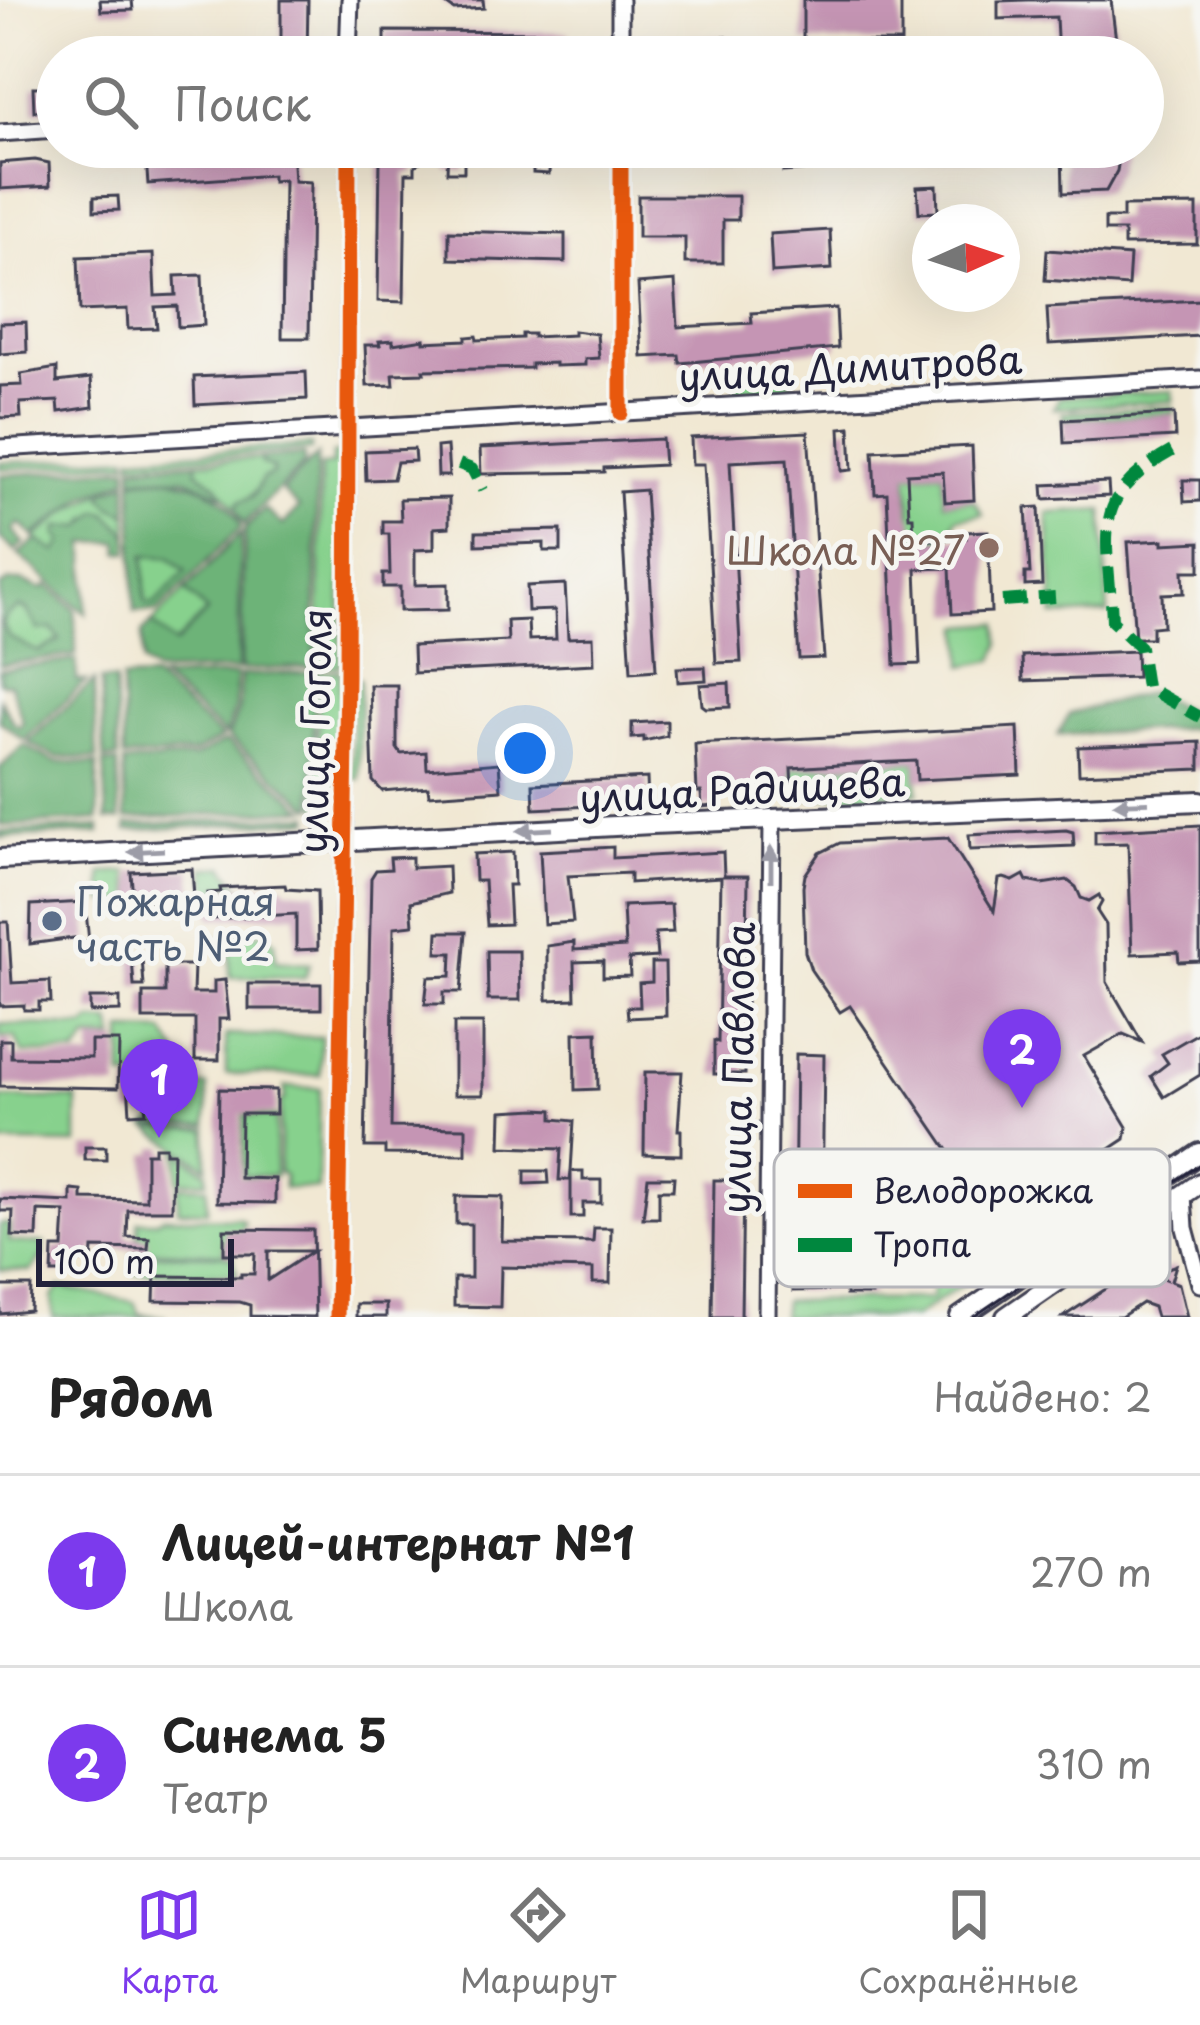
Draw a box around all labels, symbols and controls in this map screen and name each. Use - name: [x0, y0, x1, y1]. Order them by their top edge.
- search box: [36, 36, 1164, 168]
- text: Поиск: [174, 68, 311, 136]
- icon: search: [78, 69, 144, 135]
- north arrow: [912, 204, 1020, 312]
- street label: улица Димитрова: [677, 327, 1024, 404]
- place label: Школа №27: [726, 519, 965, 578]
- marker: Школа №27: [976, 535, 1002, 561]
- street label: улица Гоголя: [281, 608, 345, 854]
- your location: [495, 723, 555, 783]
- street label: улица Радищева: [578, 750, 907, 826]
- one-way arrow: [1111, 794, 1149, 813]
- one-way arrow: [515, 821, 553, 840]
- one-way arrow: [126, 842, 164, 861]
- one-way arrow: [761, 844, 781, 882]
- place label: Пожарная часть №2: [76, 870, 275, 974]
- marker: Пожарная часть №2: [39, 908, 65, 934]
- street label: улица Павлова: [704, 921, 768, 1214]
- pin: 2: [983, 1009, 1061, 1108]
- pin: 1: [120, 1039, 198, 1138]
- legend: [774, 1149, 1170, 1287]
- text: Велодорожка: [873, 1164, 1093, 1214]
- text: Тропа: [873, 1218, 972, 1268]
- scale bar: [36, 1233, 234, 1286]
- text: 100 m: [54, 1235, 155, 1285]
- text: Рядом: [48, 1357, 214, 1434]
- text: Найдено: 2: [933, 1366, 1152, 1425]
- text: Лицей-интернат №1: [162, 1507, 634, 1575]
- text: 1: [78, 1541, 96, 1600]
- text: 270 m: [1030, 1541, 1152, 1600]
- text: Школа: [162, 1575, 293, 1634]
- text: Синема 5: [162, 1699, 387, 1767]
- text: 2: [73, 1733, 101, 1792]
- text: 310 m: [1035, 1733, 1152, 1792]
- text: Театр: [162, 1767, 269, 1826]
- tab: Карта: [121, 1882, 218, 2004]
- tab: Маршрут: [460, 1882, 616, 2004]
- tab: Сохранённые: [858, 1882, 1079, 2004]

